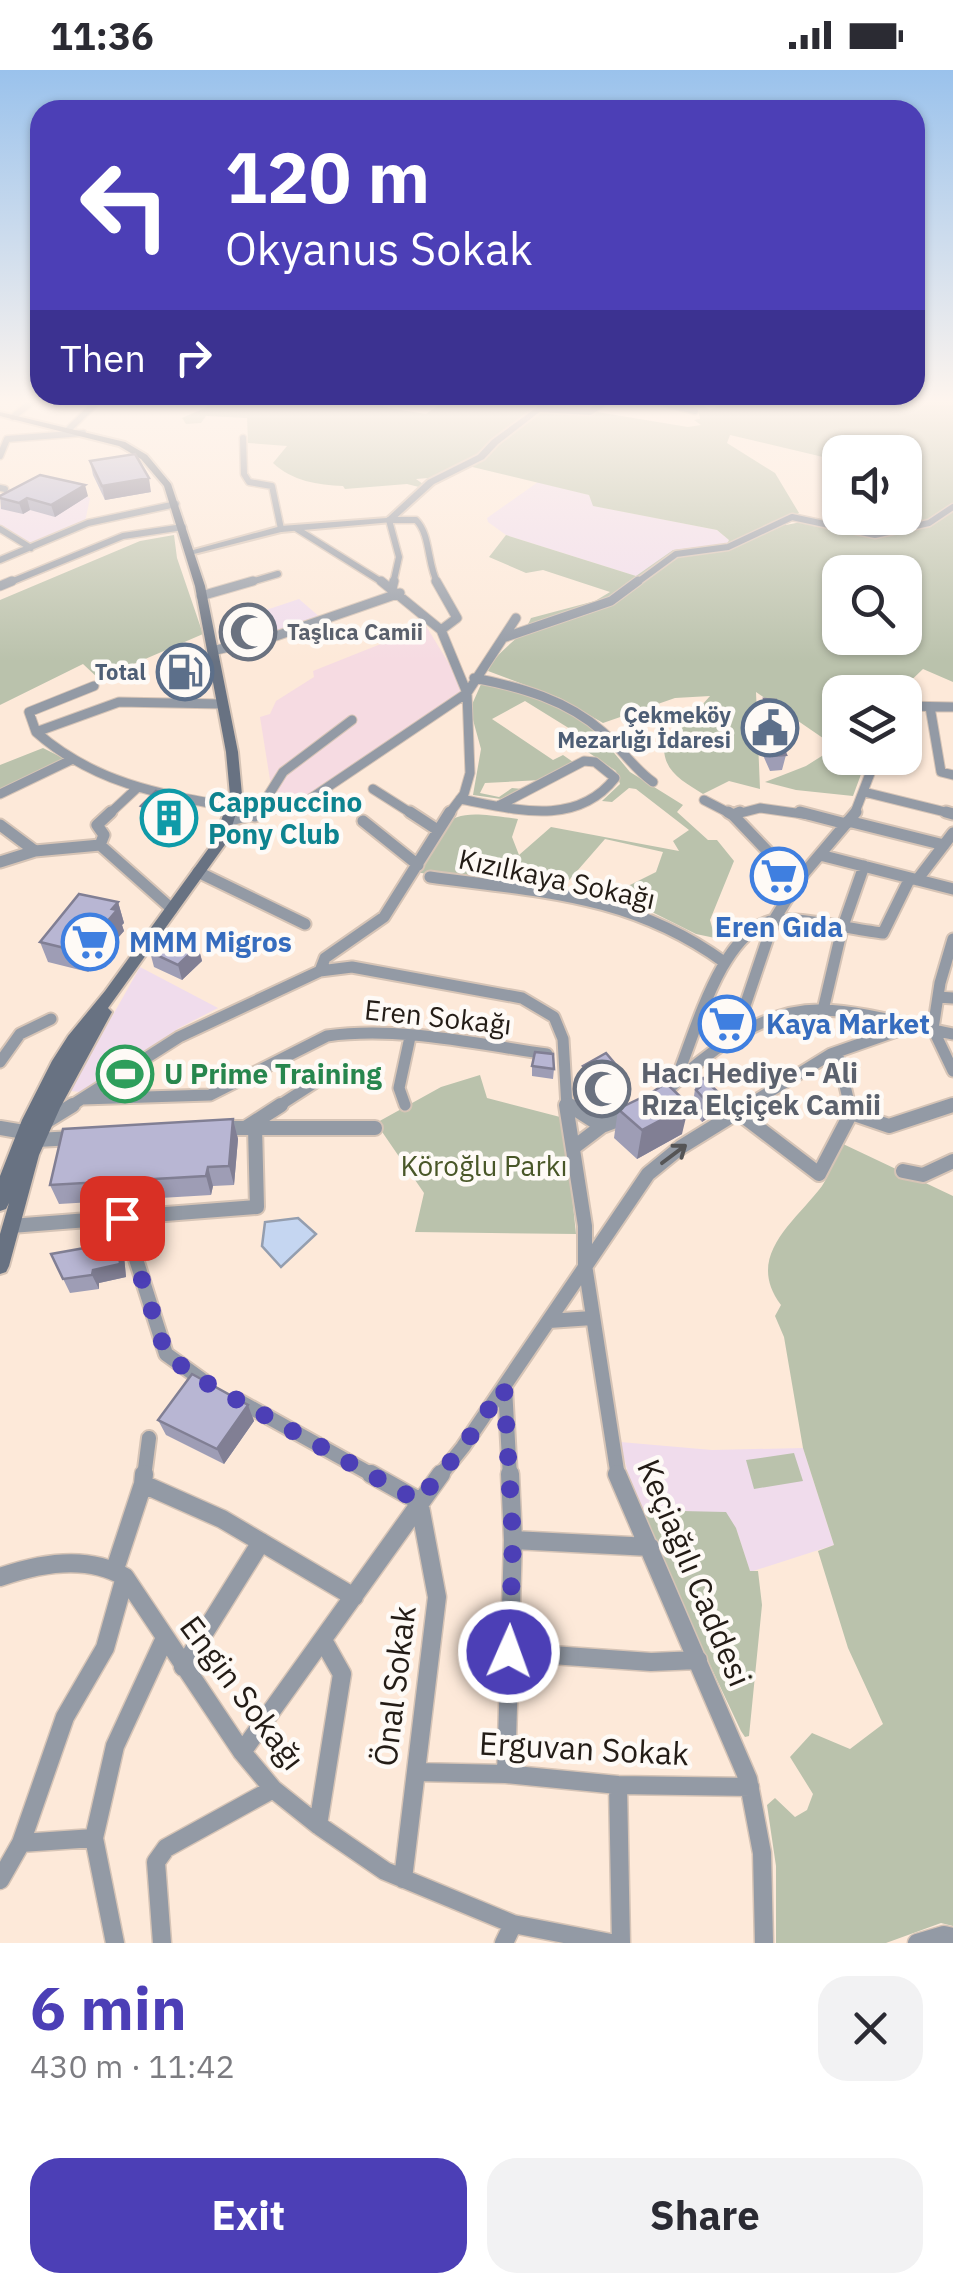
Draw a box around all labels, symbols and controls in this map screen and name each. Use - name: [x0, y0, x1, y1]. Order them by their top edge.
- text: 11:36: [50, 11, 154, 60]
- text: 120 m: [225, 131, 430, 222]
- icon: left: [60, 140, 190, 270]
- text: Okyanus Sokak: [225, 219, 533, 277]
- icon: right: [166, 330, 221, 385]
- text: Then: [60, 333, 146, 382]
- map controls: [822, 435, 922, 775]
- button: sound: [822, 435, 922, 535]
- button: search: [822, 555, 922, 655]
- mosque icon: Taşlıca Camii: [218, 602, 278, 662]
- place label: Taşlıca Camii: [287, 617, 423, 646]
- fuel station icon: Total: [155, 642, 215, 702]
- place label: Total: [95, 657, 146, 686]
- button: layers: [822, 675, 922, 775]
- public building icon: Çekmeköy Mezarlığı İdaresi: [740, 698, 800, 758]
- place label: Çekmeköy Mezarlığı İdaresi: [557, 700, 731, 754]
- place label: Cappuccino Pony Club: [208, 783, 362, 852]
- building icon: Cappuccino Pony Club: [139, 788, 199, 848]
- street label: Kızılkaya Sokağı: [455, 840, 659, 917]
- supermarket icon: Eren Gıda: [749, 846, 809, 906]
- place label: Eren Gıda: [715, 908, 843, 945]
- supermarket icon: MMM Migros: [60, 912, 120, 972]
- place label: MMM Migros: [129, 923, 292, 960]
- street label: Eren Sokağı: [363, 990, 513, 1043]
- supermarket icon: Kaya Market: [697, 994, 757, 1054]
- place label: Kaya Market: [766, 1005, 930, 1042]
- sports icon: U Prime Training: [95, 1044, 155, 1104]
- place label: Hacı Hediye - Ali Rıza Elçiçek Camii: [641, 1054, 881, 1123]
- place label: U Prime Training: [164, 1055, 382, 1092]
- mosque icon: Hacı Hediye - Ali Rıza Elçiçek Camii: [572, 1059, 632, 1119]
- one-way arrow: [660, 1143, 687, 1164]
- park label: Köroğlu Parkı: [400, 1147, 568, 1184]
- pin: [80, 1176, 165, 1261]
- icon: arrive: [95, 1191, 150, 1246]
- street label: Keçiağılı Caddesi: [628, 1453, 762, 1693]
- position arrow: [457, 1600, 561, 1704]
- street label: Önal Sokak: [363, 1603, 425, 1769]
- street label: Engin Sokağı: [171, 1607, 315, 1778]
- street label: Erguvan Sokak: [478, 1722, 690, 1774]
- text: 6 min: [30, 1968, 187, 2047]
- button: close: [818, 1976, 923, 2081]
- text: 430 m · 11:42: [30, 2045, 235, 2087]
- button: Exit: [30, 2158, 467, 2273]
- button: Share: [487, 2158, 923, 2273]

